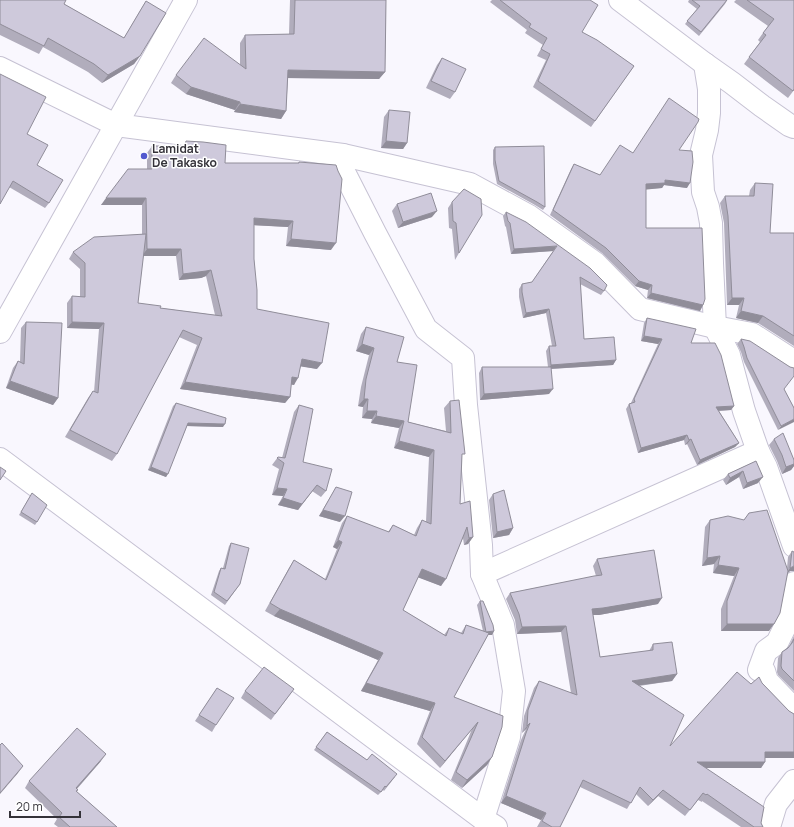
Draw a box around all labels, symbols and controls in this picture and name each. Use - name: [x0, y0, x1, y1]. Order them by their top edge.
- place label: Lamidat De Takasko: [152, 140, 217, 171]
- marker: Lamidat De Takasko: [139, 151, 149, 161]
- scale bar: [10, 793, 80, 819]
- text: 20 m: [16, 798, 43, 815]

